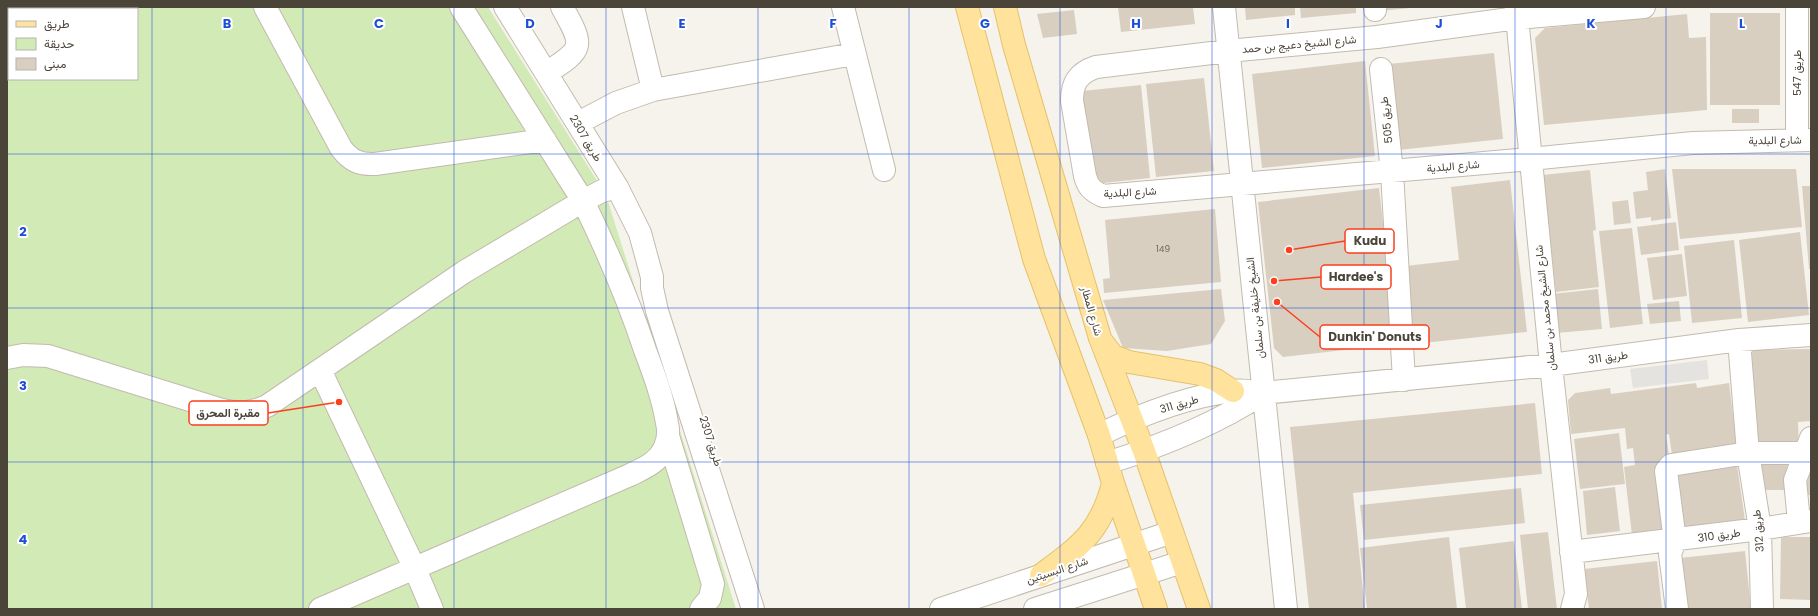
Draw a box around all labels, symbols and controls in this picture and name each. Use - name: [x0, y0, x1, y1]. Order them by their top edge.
- legend: [8, 8, 138, 80]
- text: B: [223, 14, 232, 33]
- text: C: [374, 14, 384, 33]
- text: D: [525, 14, 535, 33]
- text: E: [678, 14, 686, 33]
- text: F: [829, 14, 837, 33]
- text: G: [980, 14, 990, 33]
- text: H: [1131, 14, 1141, 33]
- text: I: [1286, 14, 1290, 33]
- text: J: [1435, 14, 1443, 33]
- text: K: [1586, 14, 1596, 33]
- text: L: [1739, 14, 1745, 33]
- text: طريق: [44, 15, 70, 32]
- street label: شارع الشيخ دعيج بن حمد: [1241, 31, 1357, 57]
- text: حديقة: [44, 35, 74, 52]
- street label: طريق 547: [1789, 50, 1805, 96]
- text: مبنى: [44, 55, 66, 72]
- street label: طريق 505: [1376, 96, 1396, 144]
- street label: طريق 2307: [566, 112, 606, 164]
- street label: شارع البلدية: [1748, 132, 1802, 148]
- street label: شارع البلدية: [1426, 156, 1480, 176]
- street label: شارع البلدية: [1103, 183, 1157, 201]
- text: 2: [19, 222, 27, 241]
- callout: Kudu: [1345, 229, 1394, 253]
- text: Kudu: [1354, 232, 1386, 249]
- house number: 149: [1156, 243, 1170, 255]
- street label: شارع الشيخ محمد بن سلمان: [1530, 244, 1560, 372]
- street label: الشيخ خليفة بن سلمان: [1242, 256, 1268, 360]
- callout: Hardee's: [1321, 265, 1391, 289]
- text: Hardee's: [1329, 268, 1383, 285]
- street label: شارع المطار: [1077, 283, 1107, 338]
- callout: Dunkin' Donuts: [1320, 325, 1429, 349]
- text: Dunkin' Donuts: [1328, 328, 1422, 345]
- street label: طريق 311: [1587, 346, 1629, 368]
- text: 3: [19, 376, 27, 395]
- street label: طريق 311: [1158, 391, 1200, 417]
- callout: مقبرة المحرق: [189, 401, 268, 425]
- text: مقبرة المحرق: [196, 404, 260, 421]
- street label: طريق 2307: [695, 414, 727, 468]
- street label: طريق 312: [1748, 509, 1768, 553]
- street label: طريق 310: [1697, 524, 1741, 546]
- text: 4: [19, 530, 28, 549]
- street label: شارع البسيتين: [1024, 552, 1090, 588]

